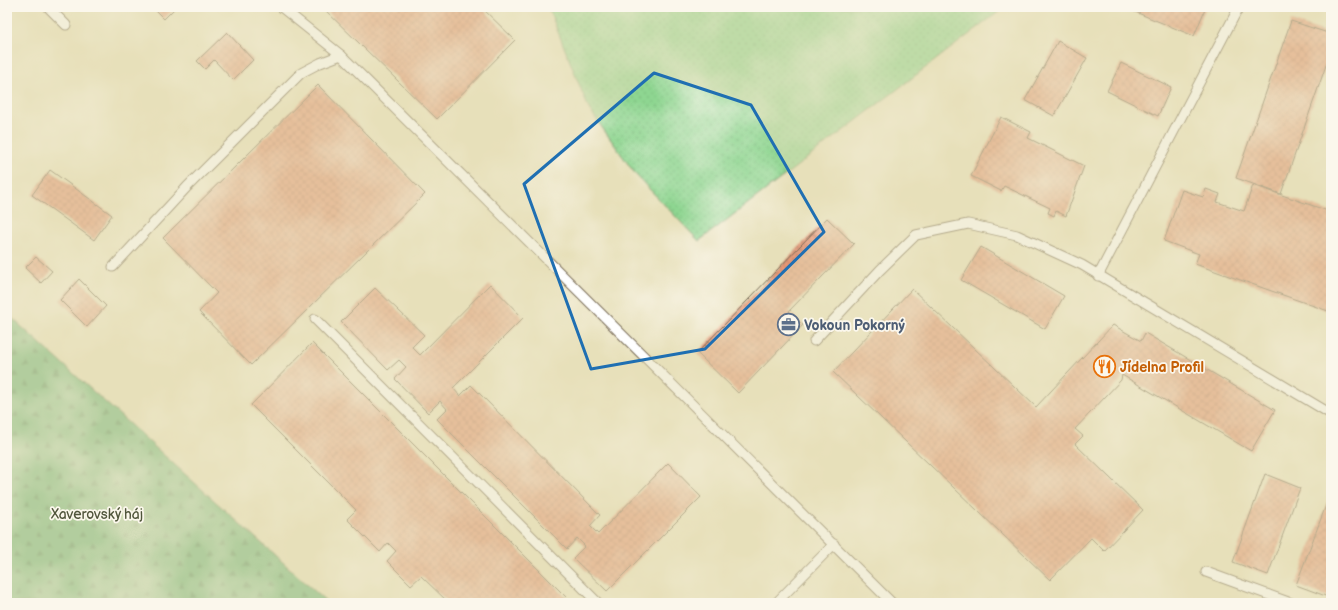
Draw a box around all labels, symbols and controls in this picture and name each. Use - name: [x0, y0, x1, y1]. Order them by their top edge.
- office icon: Vokoun Pokorný: [776, 312, 802, 338]
- place label: Vokoun Pokorný: [804, 317, 906, 334]
- restaurant icon: Jídelna Profil: [1091, 354, 1117, 380]
- place label: Jídelna Profil: [1120, 359, 1204, 376]
- park label: Xaverovský háj: [50, 506, 143, 523]

